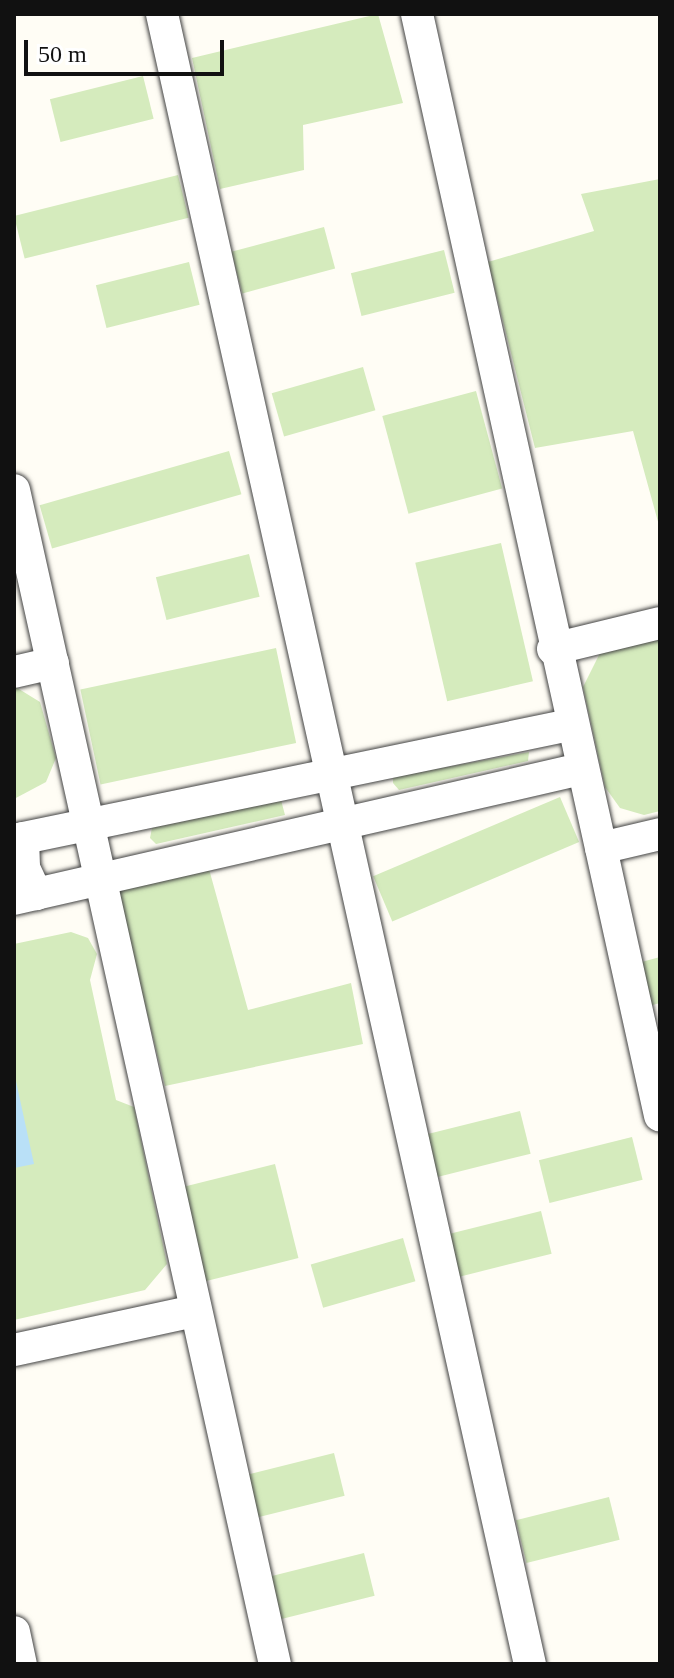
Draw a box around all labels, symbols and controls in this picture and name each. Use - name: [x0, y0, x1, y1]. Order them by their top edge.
- scale bar: [28, 24, 228, 74]
- text: 50 m: [38, 41, 87, 67]

